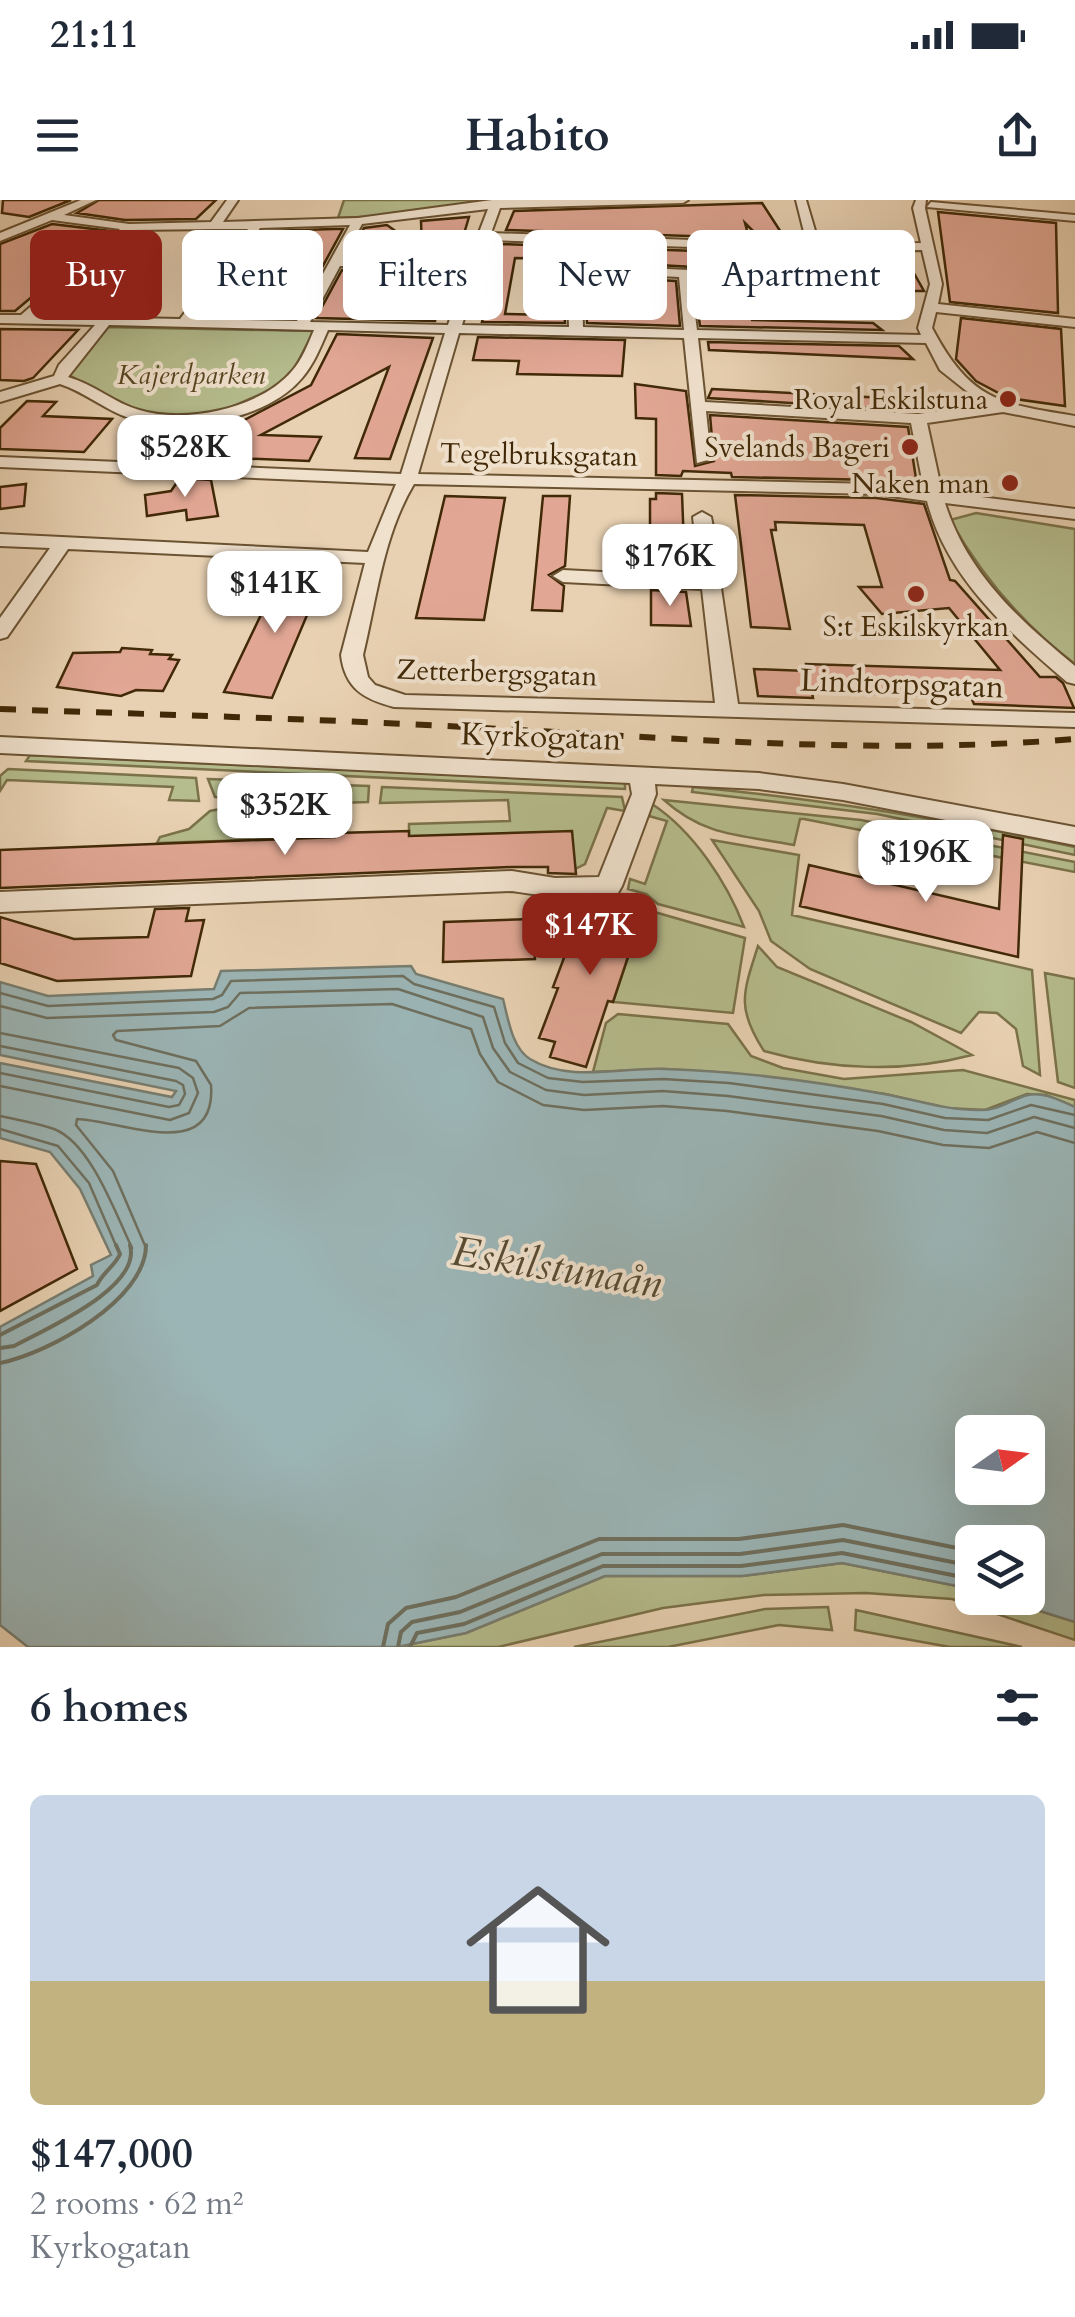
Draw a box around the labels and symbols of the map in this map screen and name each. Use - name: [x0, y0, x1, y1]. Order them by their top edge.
- park label: Kajerdparken: [117, 356, 265, 394]
- place label: Royal Eskilstuna: [794, 381, 988, 419]
- marker: Royal Eskilstuna: [997, 388, 1019, 410]
- pin: $528K: [115, 415, 255, 500]
- place label: Svelands Bageri: [705, 429, 890, 467]
- street label: Tegelbruksgatan: [439, 434, 639, 476]
- marker: Svelands Bageri: [899, 436, 921, 458]
- place label: Naken man: [851, 465, 990, 503]
- marker: Naken man: [999, 472, 1021, 494]
- pin: $176K: [600, 524, 740, 609]
- pin: $141K: [205, 551, 345, 636]
- marker: S:t Eskilskyrkan: [905, 583, 927, 605]
- place label: S:t Eskilskyrkan: [823, 608, 1009, 646]
- street label: Zetterbergsgatan: [396, 651, 598, 695]
- street label: Lindtorpsgatan: [799, 658, 1005, 710]
- street label: Kyrkogatan: [460, 712, 622, 762]
- pin: $352K: [215, 773, 355, 858]
- pin: $196K: [856, 820, 996, 905]
- pin: $147K: [520, 893, 660, 978]
- water label: Eskilstunaån: [448, 1223, 666, 1312]
- north arrow: [955, 1415, 1045, 1505]

